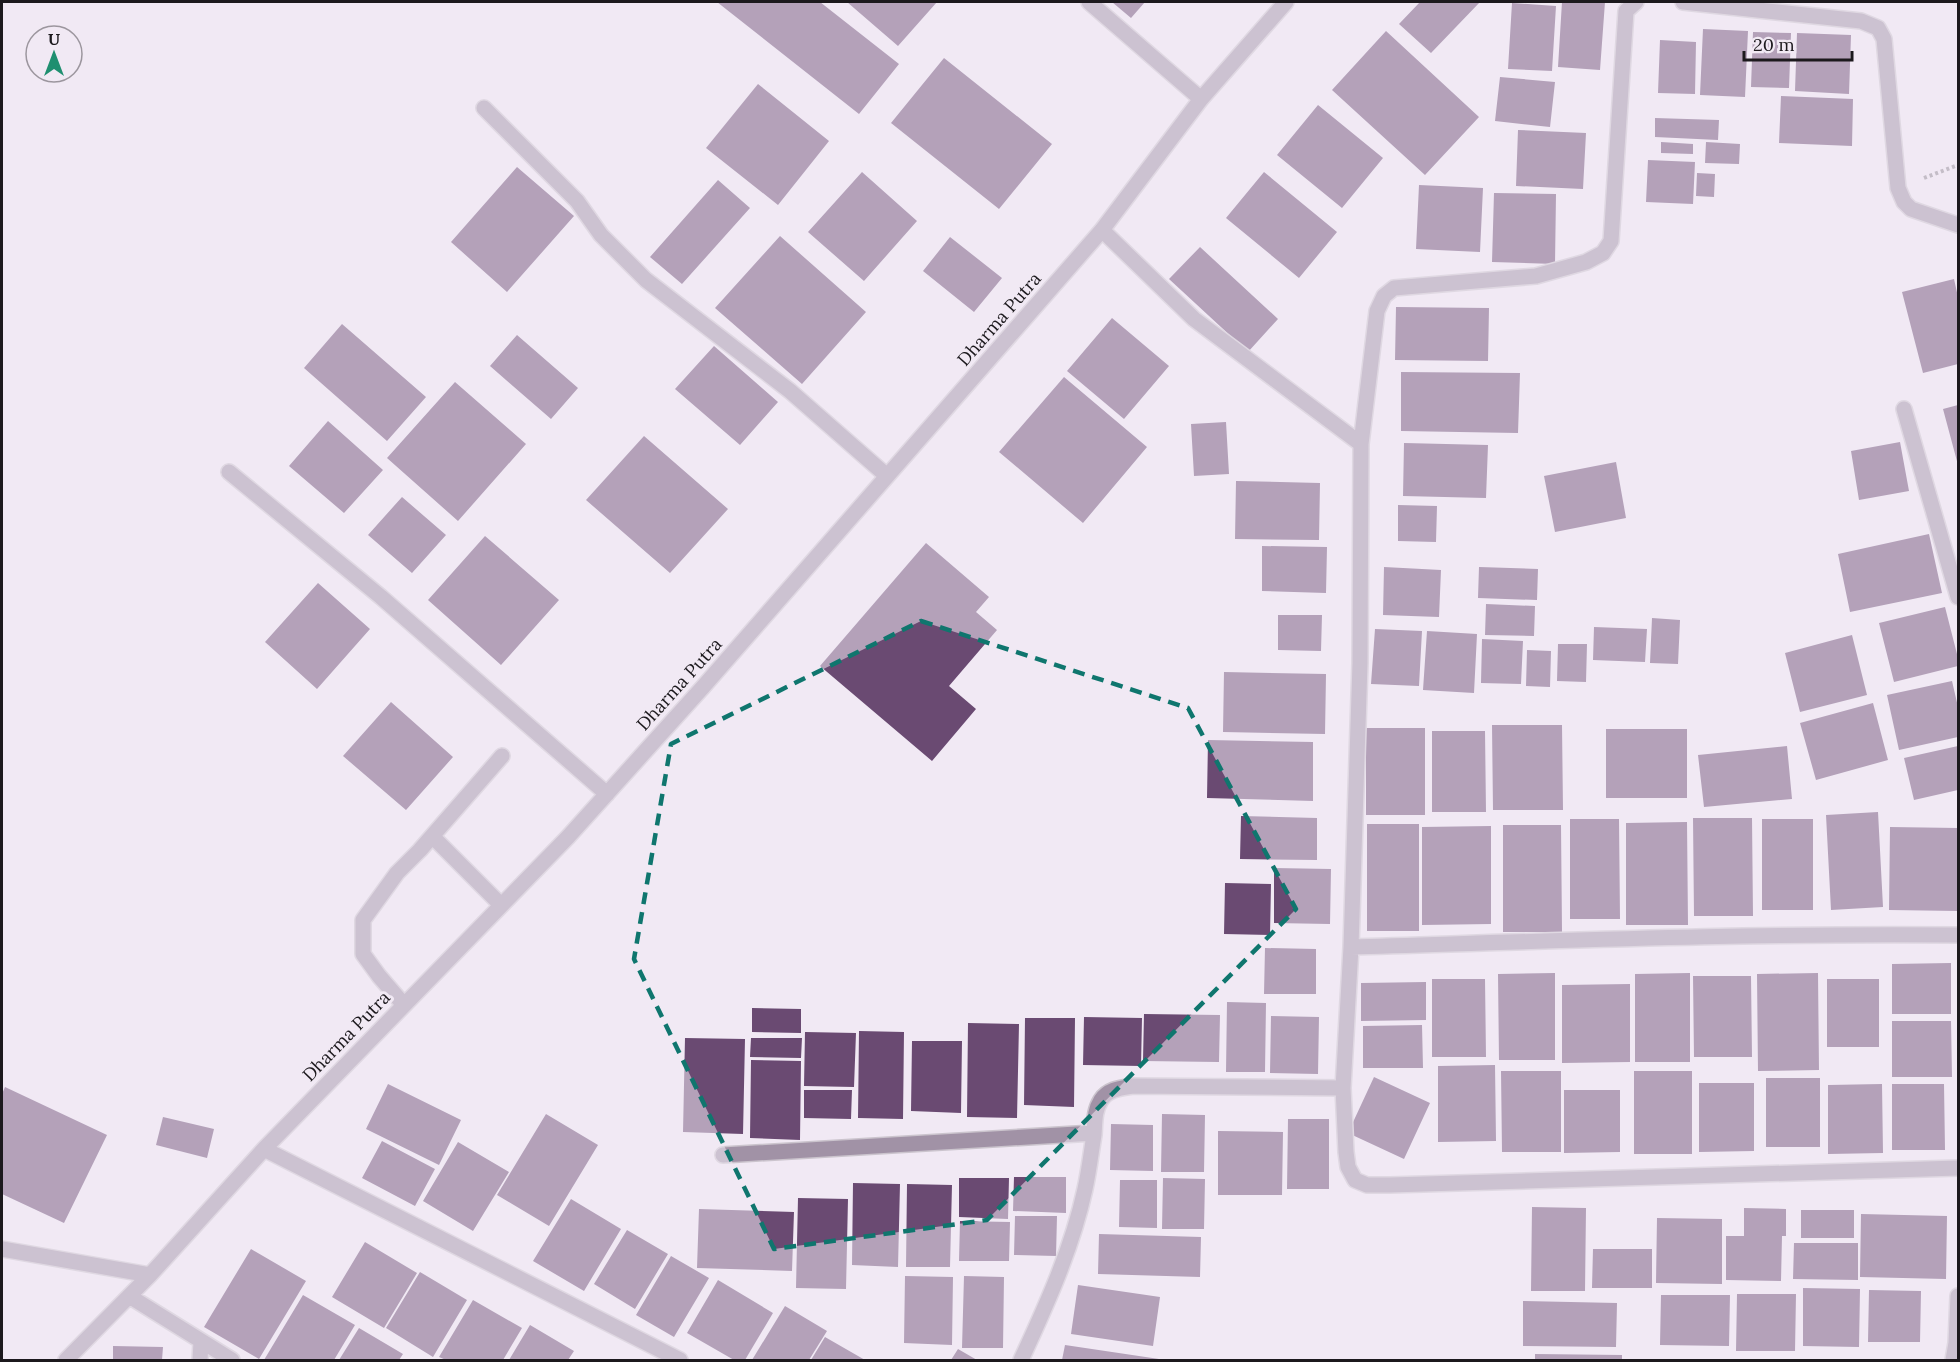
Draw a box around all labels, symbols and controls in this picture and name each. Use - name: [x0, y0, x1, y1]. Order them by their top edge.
- north arrow: [24, 24, 84, 84]
- scale bar: [1744, 24, 1852, 62]
- text: U: [48, 29, 60, 49]
- text: 20 m: [1753, 33, 1795, 56]
- street label: Dharma Putra: [952, 267, 1046, 371]
- street label: Dharma Putra: [631, 633, 727, 735]
- street label: Dharma Putra: [297, 986, 395, 1086]

